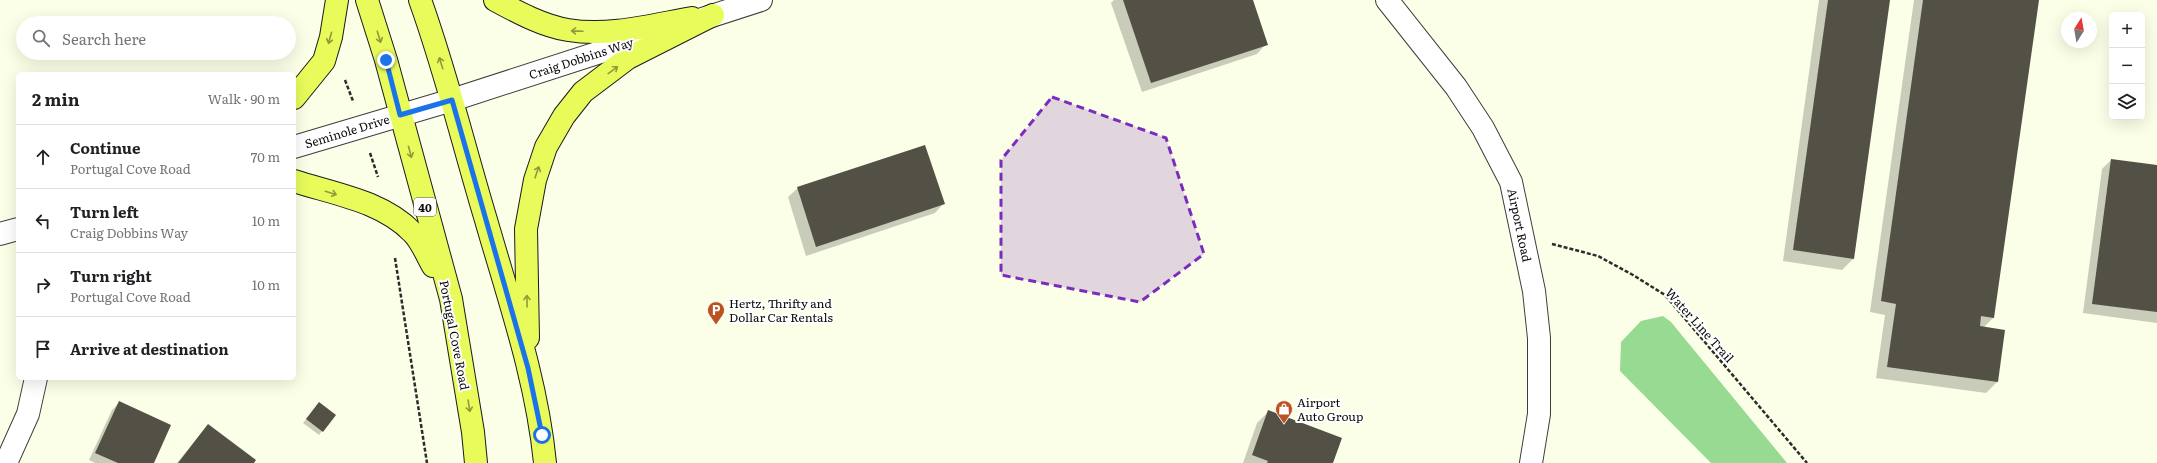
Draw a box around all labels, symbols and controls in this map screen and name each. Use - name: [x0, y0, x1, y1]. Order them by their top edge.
- north arrow: [2061, 12, 2097, 48]
- map controls: [2109, 12, 2145, 120]
- button: +: [2109, 12, 2145, 48]
- search box: [16, 16, 296, 60]
- icon: search: [30, 27, 52, 49]
- text: Search here: [62, 27, 146, 50]
- one-way arrow: [571, 27, 584, 34]
- one-way arrow: [376, 31, 383, 44]
- one-way arrow: [326, 32, 333, 45]
- street label: Craig Dobbins Way: [526, 33, 636, 83]
- button: −: [2109, 48, 2145, 84]
- route end: [377, 51, 395, 69]
- one-way arrow: [437, 57, 444, 70]
- one-way arrow: [607, 66, 618, 74]
- button: layers: [2109, 84, 2145, 120]
- text: 2 min: [32, 86, 80, 111]
- text: Walk · 90 m: [208, 89, 280, 108]
- street label: Seminole Drive: [302, 110, 392, 152]
- text: Continue: [70, 136, 140, 159]
- icon: ahead: [32, 146, 54, 168]
- one-way arrow: [407, 146, 414, 159]
- text: 70 m: [251, 147, 280, 166]
- text: Portugal Cove Road: [70, 159, 191, 178]
- one-way arrow: [534, 166, 542, 178]
- street label: Airport Road: [1503, 187, 1537, 264]
- one-way arrow: [324, 190, 337, 197]
- road number: 40: [414, 198, 436, 216]
- text: Turn left: [70, 200, 139, 223]
- icon: left: [32, 210, 54, 232]
- text: 10 m: [252, 211, 280, 230]
- text: Craig Dobbins Way: [70, 223, 188, 242]
- text: Turn right: [70, 264, 152, 287]
- icon: right: [32, 274, 54, 296]
- text: 10 m: [252, 275, 280, 294]
- street label: Portugal Cove Road: [436, 279, 475, 392]
- street label: Water Line Trail: [1662, 284, 1738, 366]
- text: Portugal Cove Road: [70, 287, 191, 306]
- place label: Hertz, Thrifty and Dollar Car Rentals: [729, 294, 833, 326]
- one-way arrow: [523, 295, 531, 308]
- parking icon: Hertz, Thrifty and Dollar Car Rentals: [706, 300, 726, 325]
- text: Arrive at destination: [70, 337, 229, 360]
- icon: arrive: [32, 338, 54, 360]
- place label: Airport Auto Group: [1297, 393, 1363, 425]
- one-way arrow: [465, 399, 473, 412]
- shop icon: Airport Auto Group: [1274, 399, 1294, 424]
- route start: [533, 426, 551, 444]

